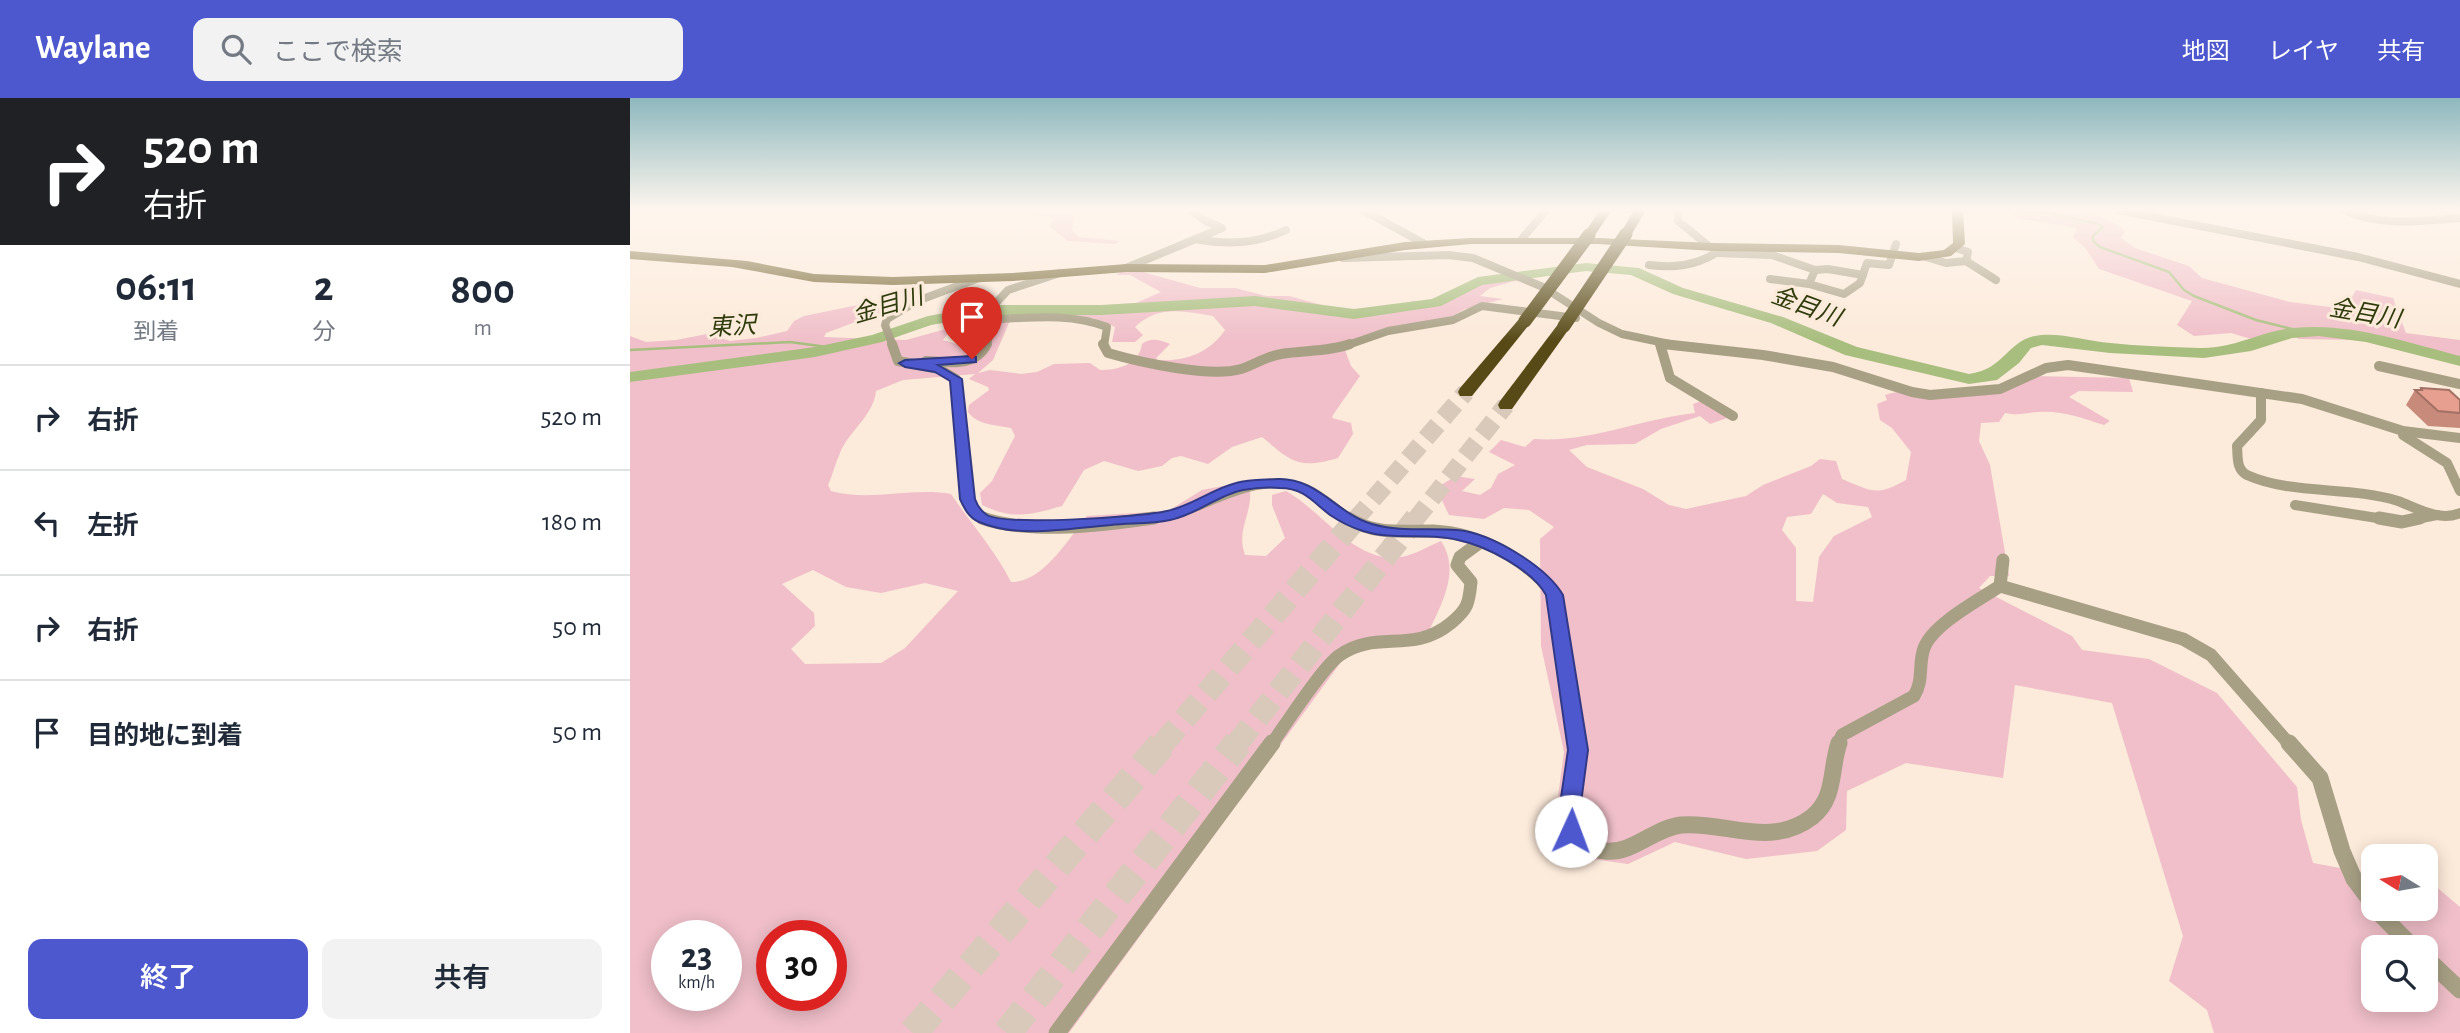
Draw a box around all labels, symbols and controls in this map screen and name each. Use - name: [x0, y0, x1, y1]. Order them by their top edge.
- search box: [193, 18, 683, 81]
- icon: search: [217, 30, 255, 68]
- text: Waylane: [35, 32, 151, 65]
- text: ここで検索: [273, 39, 403, 65]
- text: 地図: [2182, 40, 2230, 64]
- text: レイヤ: [2268, 40, 2339, 64]
- text: 共有: [2377, 40, 2425, 64]
- text: 520 m: [143, 124, 260, 173]
- icon: right: [28, 126, 119, 217]
- text: 右折: [143, 190, 207, 222]
- text: 06:11: [115, 266, 197, 308]
- text: 2: [314, 266, 334, 308]
- text: 800: [450, 269, 515, 311]
- water label: 金目川: [850, 282, 929, 327]
- water label: 金目川: [1768, 282, 1847, 332]
- pin: [942, 287, 1002, 359]
- water label: 金目川: [2327, 294, 2406, 333]
- icon: arrive: [953, 298, 991, 336]
- water label: 東沢: [707, 312, 760, 340]
- text: m: [473, 317, 492, 340]
- text: 到着: [133, 321, 179, 344]
- text: 分: [312, 321, 335, 344]
- icon: right: [28, 399, 66, 437]
- text: 520 m: [540, 404, 602, 430]
- text: 右折: [87, 408, 139, 434]
- icon: left: [28, 504, 66, 542]
- text: 180 m: [542, 509, 602, 535]
- text: 左折: [87, 513, 139, 539]
- icon: right: [28, 609, 66, 647]
- text: 50 m: [552, 614, 602, 640]
- text: 右折: [87, 618, 139, 644]
- icon: arrive: [28, 714, 66, 752]
- text: 50 m: [552, 719, 602, 745]
- text: 目的地に到着: [87, 723, 243, 749]
- position arrow: [1534, 794, 1608, 868]
- north arrow: [2361, 844, 2438, 920]
- map controls: [2361, 844, 2438, 1012]
- speed limit sign: 30: [756, 920, 847, 1011]
- button: search: [2361, 935, 2438, 1012]
- button: 終了: [28, 939, 308, 1019]
- button: 共有: [322, 939, 602, 1019]
- text: 23: [681, 939, 712, 974]
- text: km/h: [678, 974, 715, 992]

